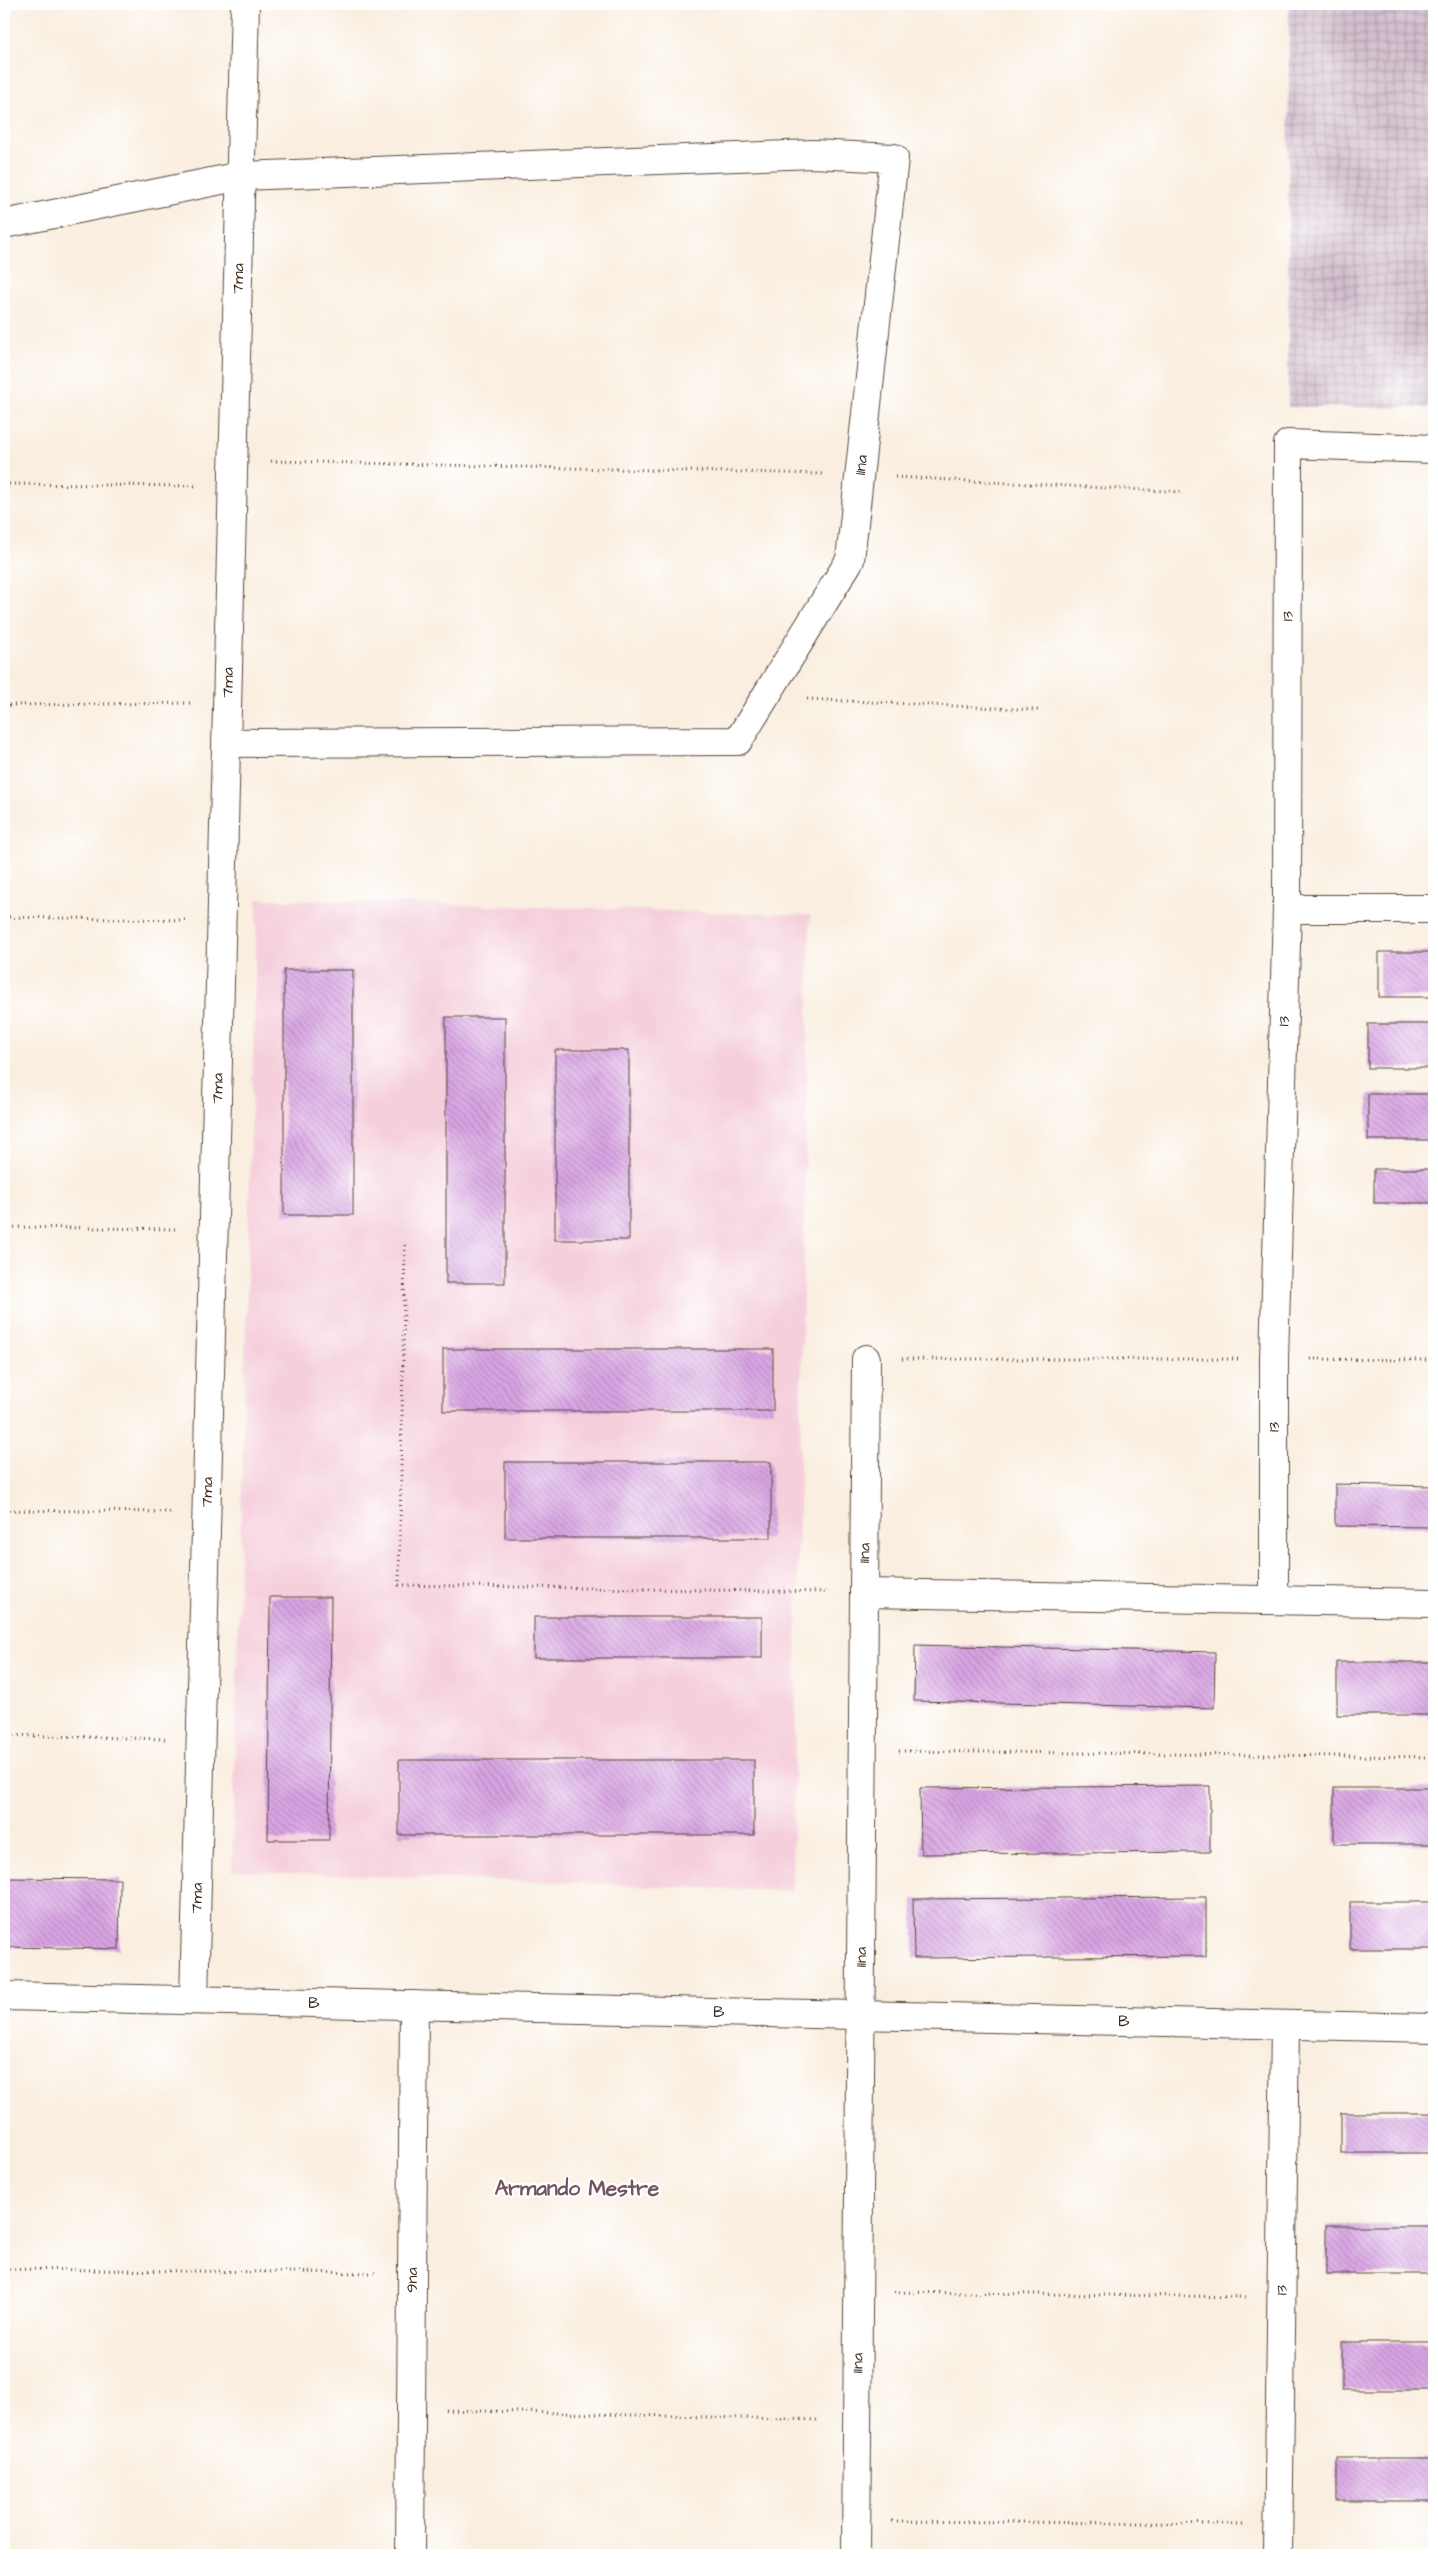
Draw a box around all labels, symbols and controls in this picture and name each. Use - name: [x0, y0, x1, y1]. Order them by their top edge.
- street label: 7ma: [227, 263, 249, 294]
- street label: 11na: [849, 454, 873, 476]
- street label: 13: [1277, 611, 1299, 621]
- street label: 7ma: [216, 667, 239, 698]
- street label: 13: [1273, 1016, 1295, 1027]
- street label: 7ma: [206, 1073, 229, 1104]
- street label: 13: [1263, 1422, 1285, 1432]
- street label: 7ma: [196, 1477, 218, 1508]
- street label: 11na: [853, 1543, 875, 1563]
- street label: 7ma: [185, 1883, 208, 1914]
- street label: 11na: [850, 1947, 872, 1967]
- street label: B: [308, 1992, 320, 2014]
- street label: B: [713, 2001, 725, 2023]
- street label: B: [1118, 2010, 1130, 2032]
- district label: Armando Mestre: [495, 2174, 660, 2203]
- street label: 9na: [401, 2267, 423, 2293]
- street label: 13: [1270, 2285, 1293, 2295]
- street label: 11na: [847, 2353, 869, 2373]

